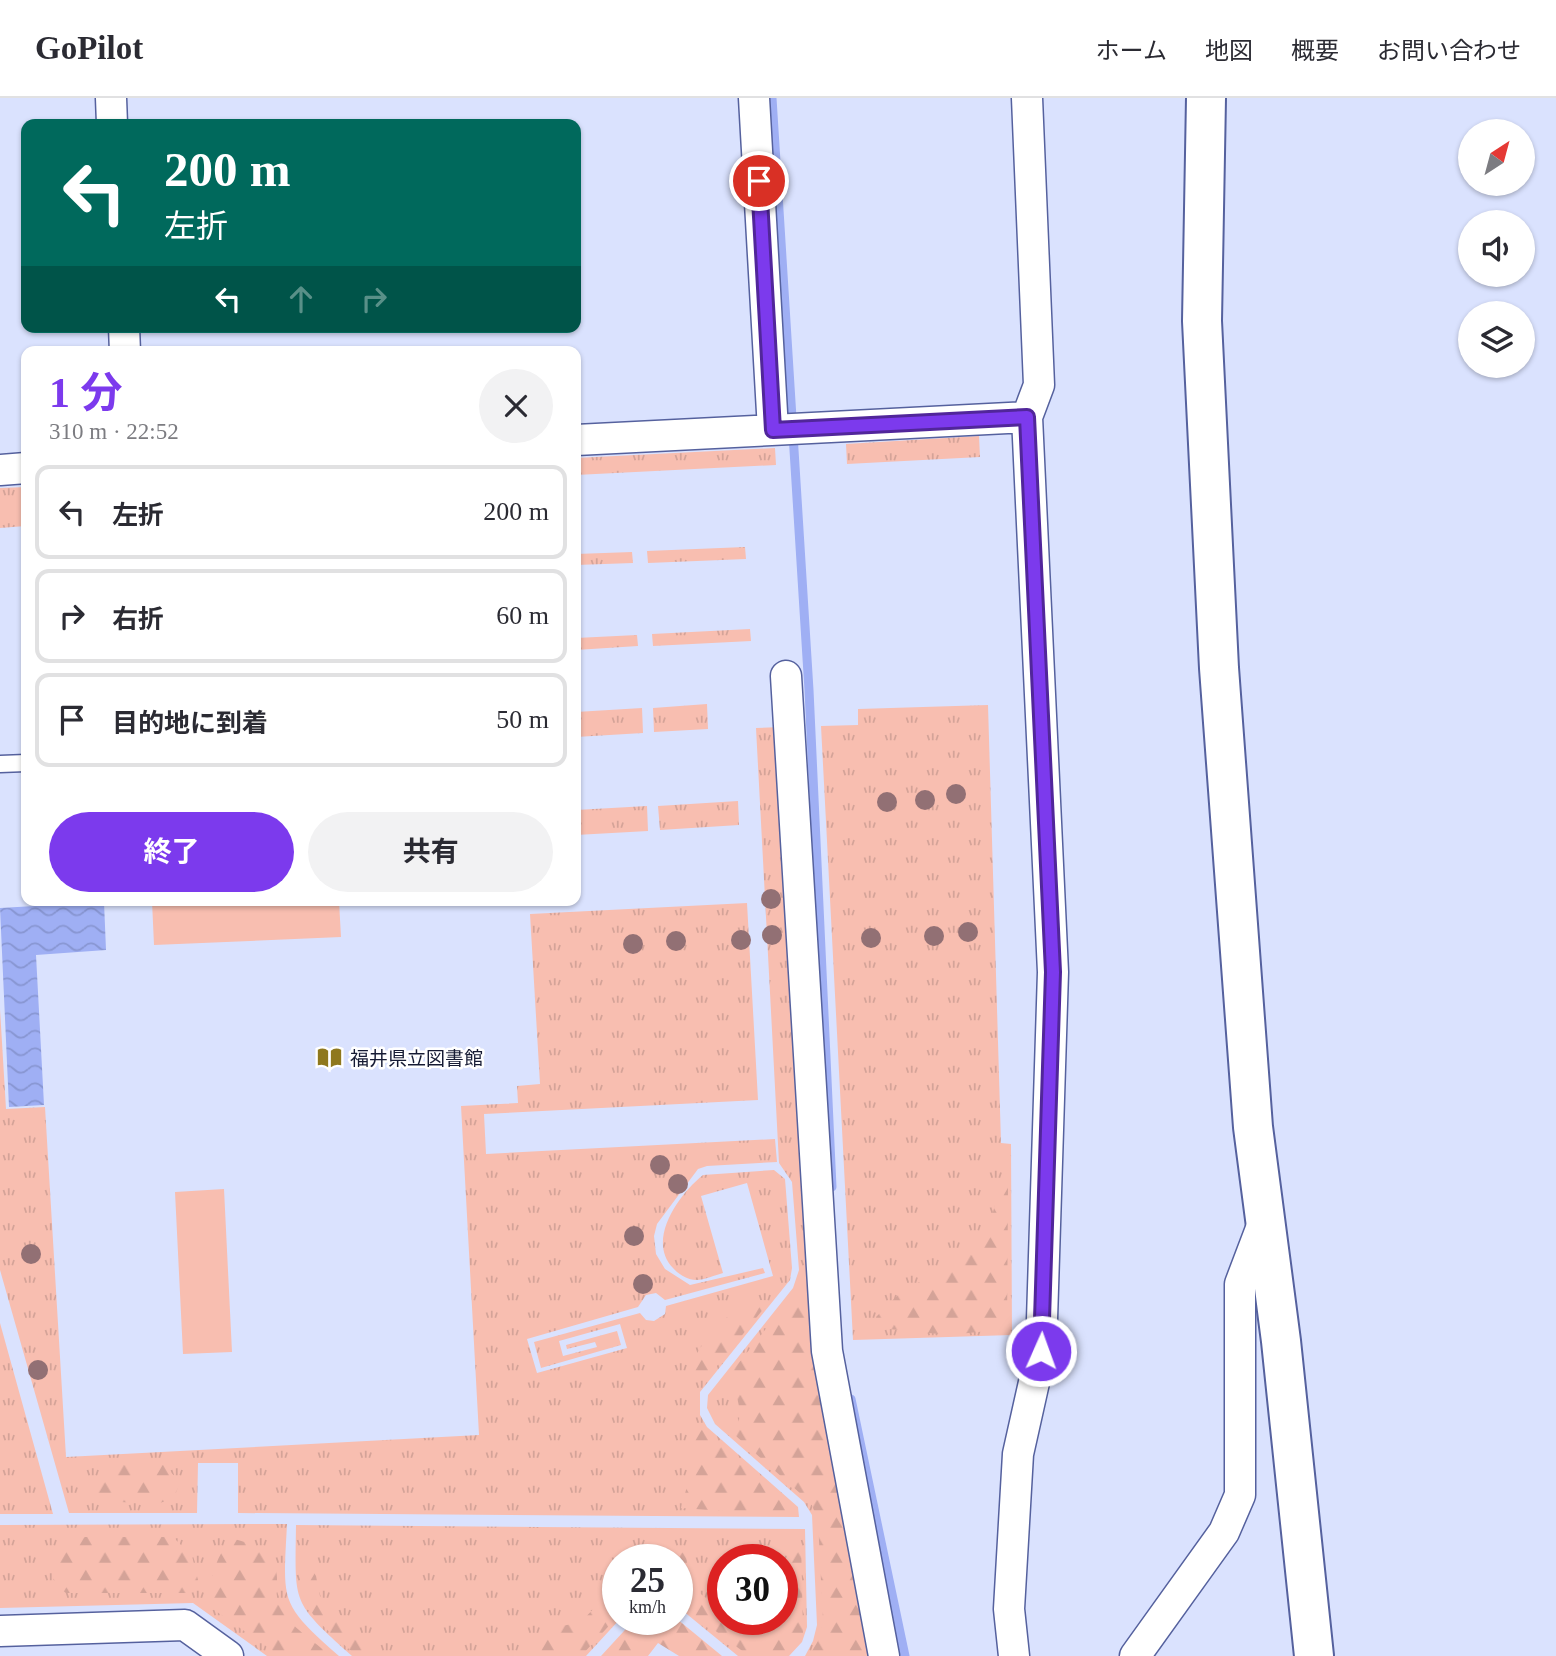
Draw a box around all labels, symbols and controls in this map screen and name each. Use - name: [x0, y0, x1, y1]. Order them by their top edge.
- text: GoPilot: [35, 30, 143, 66]
- text: ホーム: [1096, 38, 1167, 64]
- text: 地図: [1205, 38, 1253, 64]
- text: 概要: [1291, 38, 1339, 64]
- text: お問い合わせ: [1377, 38, 1521, 64]
- north arrow: [1458, 119, 1535, 196]
- map controls: [1458, 119, 1535, 378]
- text: 200 m: [164, 142, 291, 197]
- icon: left: [49, 147, 140, 238]
- pin: [729, 151, 789, 211]
- icon: arrive: [740, 162, 778, 200]
- text: 左折: [164, 208, 228, 244]
- button: sound: [1458, 210, 1535, 287]
- icon: left: [209, 280, 247, 318]
- icon: ahead: [282, 280, 320, 318]
- icon: right: [355, 280, 393, 318]
- button: layers: [1458, 301, 1535, 378]
- button: close: [479, 369, 553, 443]
- text: 1 分: [49, 370, 123, 416]
- text: 310 m · 22:52: [49, 419, 179, 444]
- icon: left: [53, 493, 91, 531]
- text: 200 m: [483, 497, 549, 526]
- text: 左折: [112, 501, 164, 530]
- icon: right: [53, 597, 91, 635]
- text: 60 m: [496, 601, 549, 630]
- text: 右折: [112, 605, 164, 634]
- icon: arrive: [53, 701, 91, 739]
- text: 50 m: [496, 705, 549, 734]
- text: 目的地に到着: [112, 709, 268, 738]
- button: 終了: [49, 812, 294, 892]
- button: 共有: [308, 812, 553, 892]
- library icon: 福井県立図書館: [316, 1044, 344, 1072]
- place label: 福井県立図書館: [350, 1048, 483, 1069]
- position arrow: [1004, 1314, 1078, 1388]
- speed limit sign: 30: [707, 1544, 798, 1635]
- text: 25: [630, 1561, 665, 1600]
- text: km/h: [629, 1597, 666, 1617]

